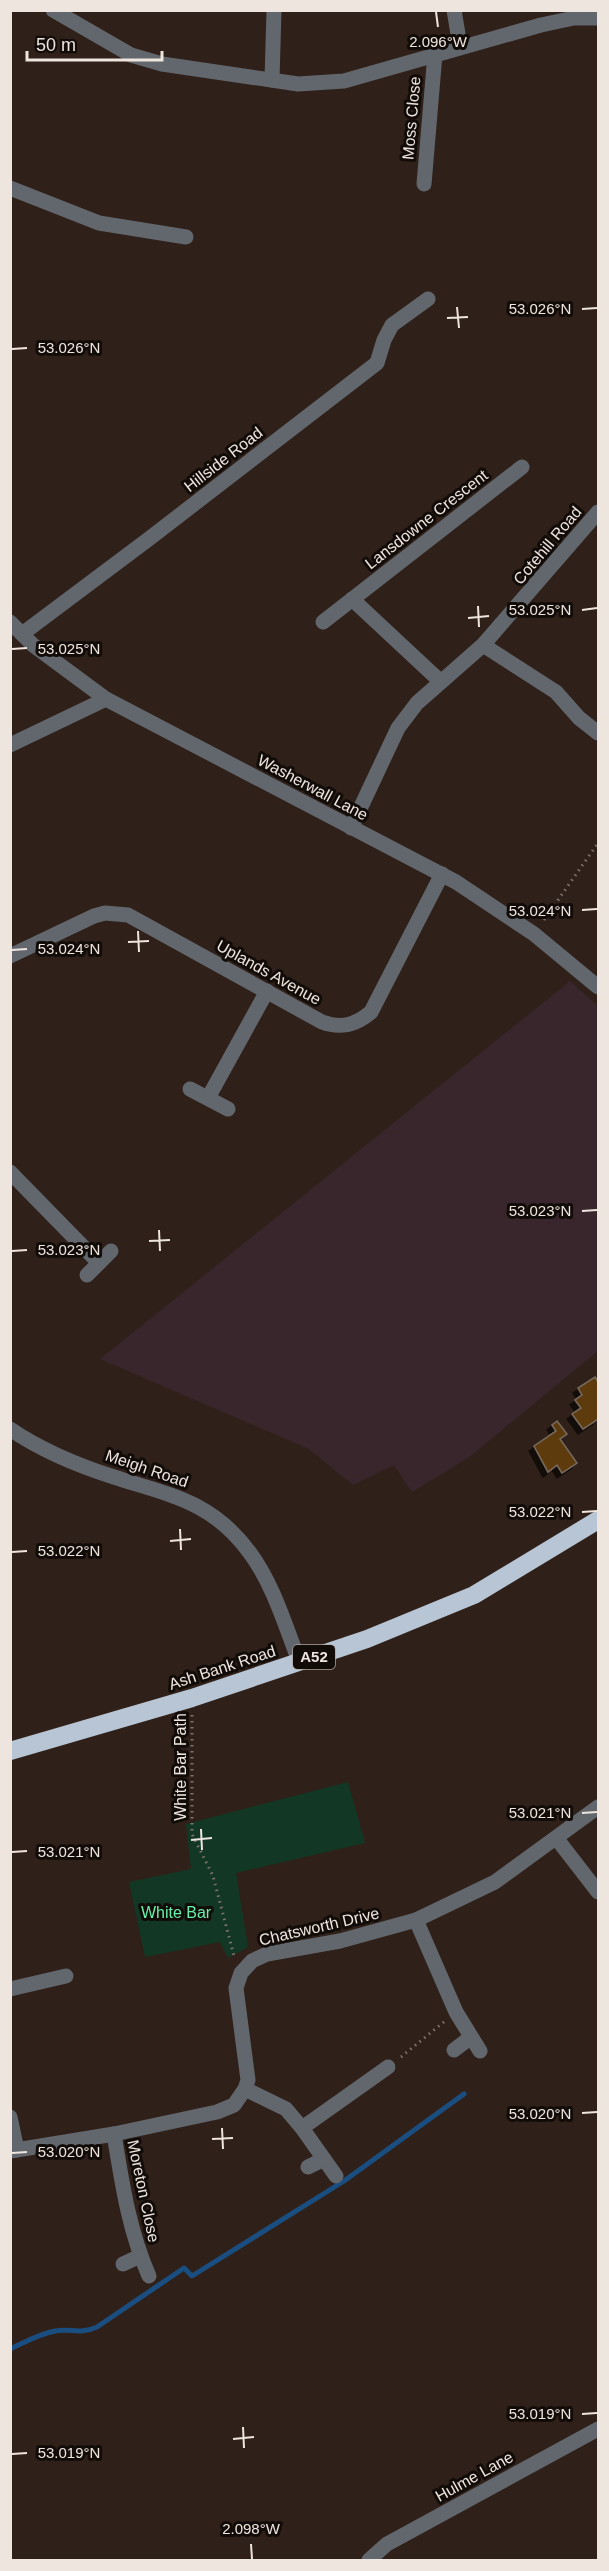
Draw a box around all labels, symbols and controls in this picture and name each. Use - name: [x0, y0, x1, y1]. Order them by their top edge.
- scale bar: [27, 24, 162, 62]
- text: 2.096°W: [409, 33, 468, 50]
- text: 50 m: [36, 35, 76, 55]
- street label: Moss Close: [399, 76, 424, 160]
- text: 53.026°N: [509, 300, 571, 317]
- text: 53.026°N: [38, 339, 100, 356]
- street label: Hillside Road: [181, 424, 266, 495]
- street label: Lansdowne Crescent: [362, 466, 491, 572]
- street label: Cotehill Road: [510, 503, 585, 588]
- text: 53.025°N: [509, 601, 571, 618]
- text: 53.025°N: [38, 640, 100, 657]
- street label: Washerwall Lane: [255, 751, 371, 824]
- text: 53.024°N: [509, 902, 571, 919]
- street label: Uplands Avenue: [214, 937, 324, 1008]
- text: 53.024°N: [38, 940, 100, 957]
- text: 53.023°N: [509, 1202, 571, 1219]
- text: 53.023°N: [38, 1241, 100, 1258]
- street label: Meigh Road: [103, 1446, 190, 1491]
- text: 53.022°N: [509, 1503, 571, 1520]
- text: 53.022°N: [38, 1542, 100, 1559]
- street label: Ash Bank Road: [167, 1642, 278, 1693]
- road number: A52: [293, 1645, 335, 1669]
- street label: White Bar Path: [172, 1713, 189, 1821]
- text: 53.021°N: [509, 1804, 571, 1821]
- text: 53.021°N: [38, 1843, 100, 1860]
- park label: White Bar: [141, 1904, 212, 1921]
- street label: Chatsworth Drive: [257, 1904, 381, 1949]
- text: 53.020°N: [509, 2105, 571, 2122]
- street label: Moreton Close: [124, 2138, 163, 2244]
- text: 53.020°N: [38, 2143, 100, 2160]
- text: 53.019°N: [509, 2405, 571, 2422]
- text: 53.019°N: [38, 2444, 100, 2461]
- street label: Hulme Lane: [432, 2448, 516, 2505]
- text: 2.098°W: [222, 2520, 281, 2537]

